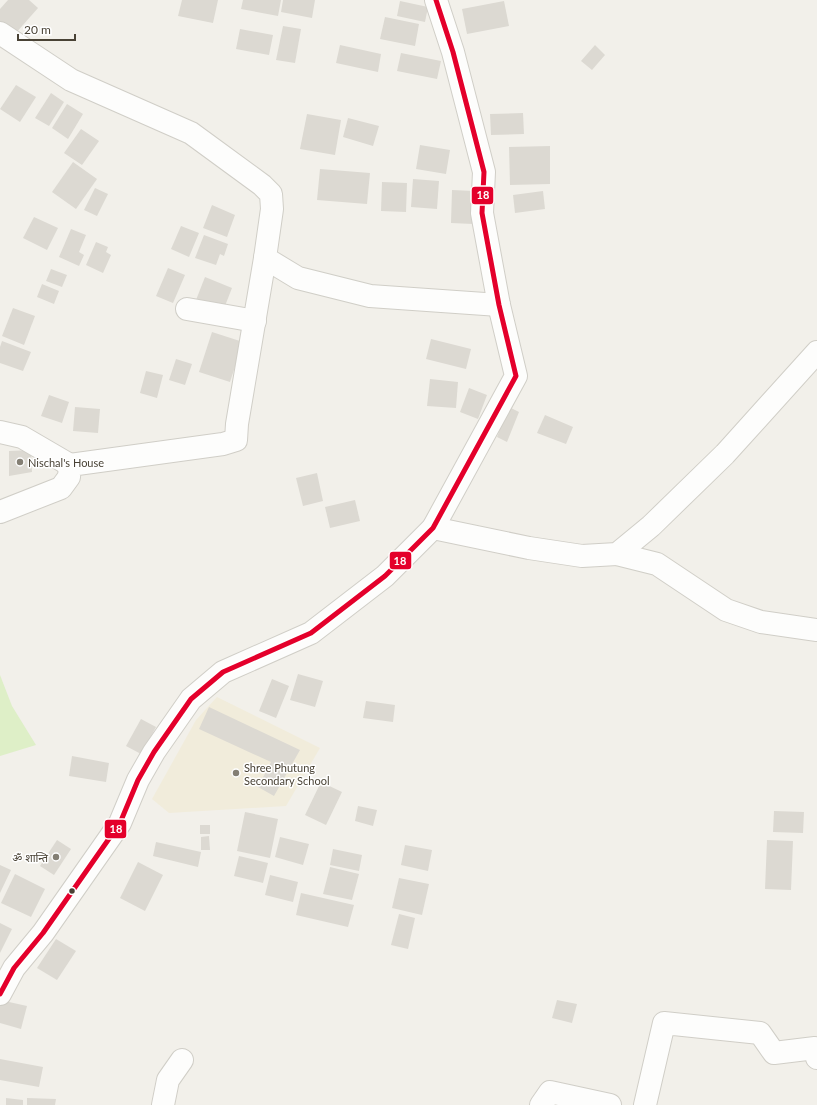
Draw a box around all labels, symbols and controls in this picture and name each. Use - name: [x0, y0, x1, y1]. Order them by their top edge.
- scale bar: [18, 16, 75, 42]
- text: 20 m: [24, 22, 51, 37]
- line badge: 18: [471, 186, 494, 205]
- text: 18: [477, 188, 489, 201]
- place label: Nischal's House: [28, 456, 104, 469]
- marker: Nischal's House: [15, 457, 25, 467]
- line badge: 18: [389, 551, 412, 570]
- text: 18: [394, 554, 406, 567]
- place label: Shree Phutung Secondary School: [244, 761, 330, 787]
- marker: Shree Phutung Secondary School: [231, 768, 241, 778]
- line badge: 18: [104, 819, 127, 839]
- text: 18: [110, 822, 122, 835]
- place label: ॐ शान्ति: [12, 851, 49, 864]
- marker: ॐ शान्ति: [51, 852, 61, 862]
- unlabelled marker: [67, 886, 77, 896]

